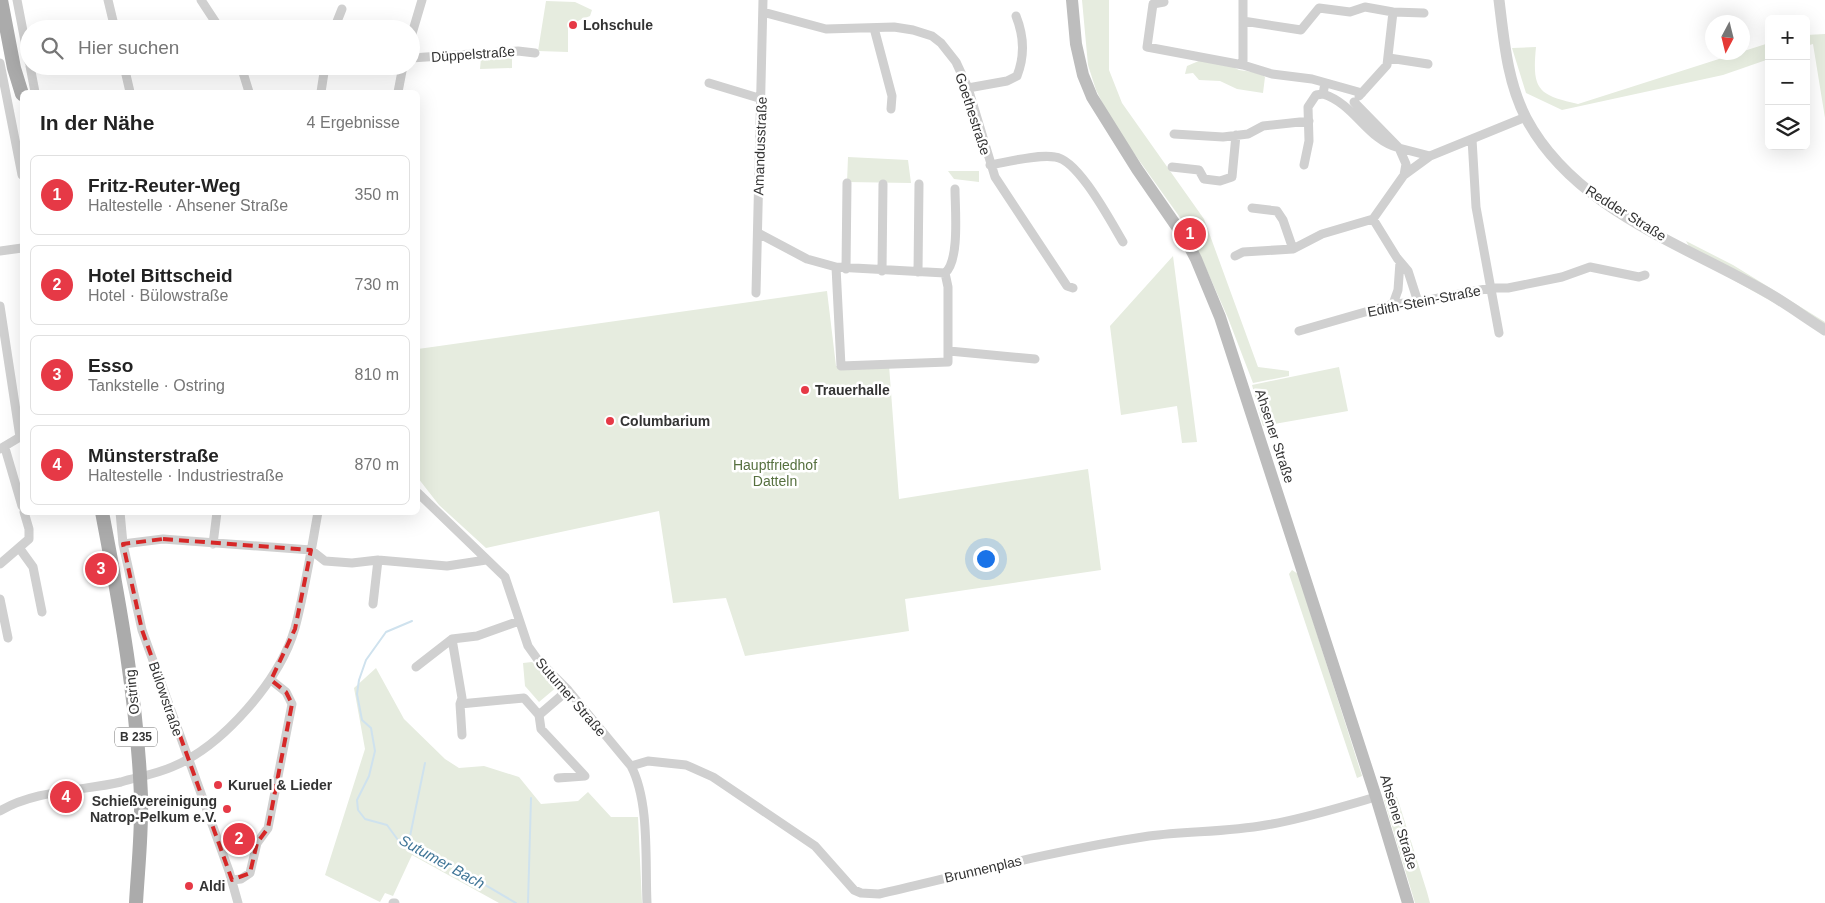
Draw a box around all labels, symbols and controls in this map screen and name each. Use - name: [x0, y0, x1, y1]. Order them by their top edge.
- north arrow: [1705, 15, 1750, 60]
- map controls: [1765, 15, 1810, 150]
- button: +: [1765, 15, 1810, 60]
- place label: Lohschule: [583, 17, 653, 33]
- marker: Lohschule: [567, 19, 579, 31]
- search box: [20, 20, 420, 75]
- icon: search: [38, 34, 66, 62]
- text: Hier suchen: [78, 37, 179, 58]
- street label: Düppelstraße: [431, 43, 516, 65]
- button: −: [1765, 60, 1810, 105]
- street label: Goethestraße: [952, 71, 994, 157]
- street label: Amandusstraße: [750, 96, 770, 196]
- button: layers: [1765, 105, 1810, 150]
- text: In der Nähe: [40, 111, 154, 134]
- text: 4 Ergebnisse: [307, 114, 400, 131]
- text: Fritz-Reuter-Weg: [88, 175, 241, 196]
- street label: Redder Straße: [1583, 182, 1669, 244]
- text: 1: [53, 186, 61, 203]
- text: 350 m: [355, 186, 399, 203]
- text: Haltestelle · Ahsener Straße: [88, 197, 288, 214]
- pin: 1: [1174, 215, 1206, 253]
- text: Hotel Bittscheid: [88, 265, 233, 286]
- text: 2: [53, 276, 61, 293]
- text: 730 m: [355, 276, 399, 293]
- street label: Edith-Stein-Straße: [1366, 282, 1482, 320]
- text: Hotel · Bülowstraße: [88, 287, 229, 304]
- text: Esso: [88, 355, 133, 376]
- text: 3: [53, 366, 61, 383]
- text: 810 m: [355, 366, 399, 383]
- text: Tankstelle · Ostring: [88, 377, 225, 394]
- place label: Trauerhalle: [815, 382, 890, 398]
- marker: Trauerhalle: [799, 384, 811, 396]
- street label: Ahsener Straße: [1252, 387, 1298, 485]
- place label: Columbarium: [620, 413, 710, 429]
- marker: Columbarium: [604, 415, 616, 427]
- text: Münsterstraße: [88, 445, 219, 466]
- text: 4: [53, 456, 61, 473]
- text: 870 m: [355, 456, 399, 473]
- park label: Hauptfriedhof Datteln: [733, 457, 817, 489]
- text: Haltestelle · Industriestraße: [88, 467, 284, 484]
- your location: [973, 546, 999, 572]
- pin: 3: [85, 550, 117, 588]
- street label: Sutumer Straße: [533, 654, 610, 740]
- street label: Bülowstraße: [146, 660, 186, 739]
- street label: Ostring: [122, 669, 142, 715]
- road number: B 235: [115, 728, 157, 746]
- street label: Ahsener Straße: [1377, 773, 1421, 871]
- place label: Kuruel & Lieder: [228, 777, 333, 793]
- pin: 4: [50, 778, 82, 816]
- marker: Kuruel & Lieder: [212, 779, 224, 791]
- place label: Schießvereinigung Natrop-Pelkum e.V.: [90, 793, 217, 825]
- marker: Schießvereinigung Natrop-Pelkum e.V.: [221, 803, 233, 815]
- pin: 2: [223, 820, 255, 858]
- water label: Sutumer Bach: [397, 831, 488, 892]
- street label: Brunnenplas: [943, 852, 1023, 886]
- place label: Aldi: [199, 878, 225, 894]
- marker: Aldi: [183, 880, 195, 892]

